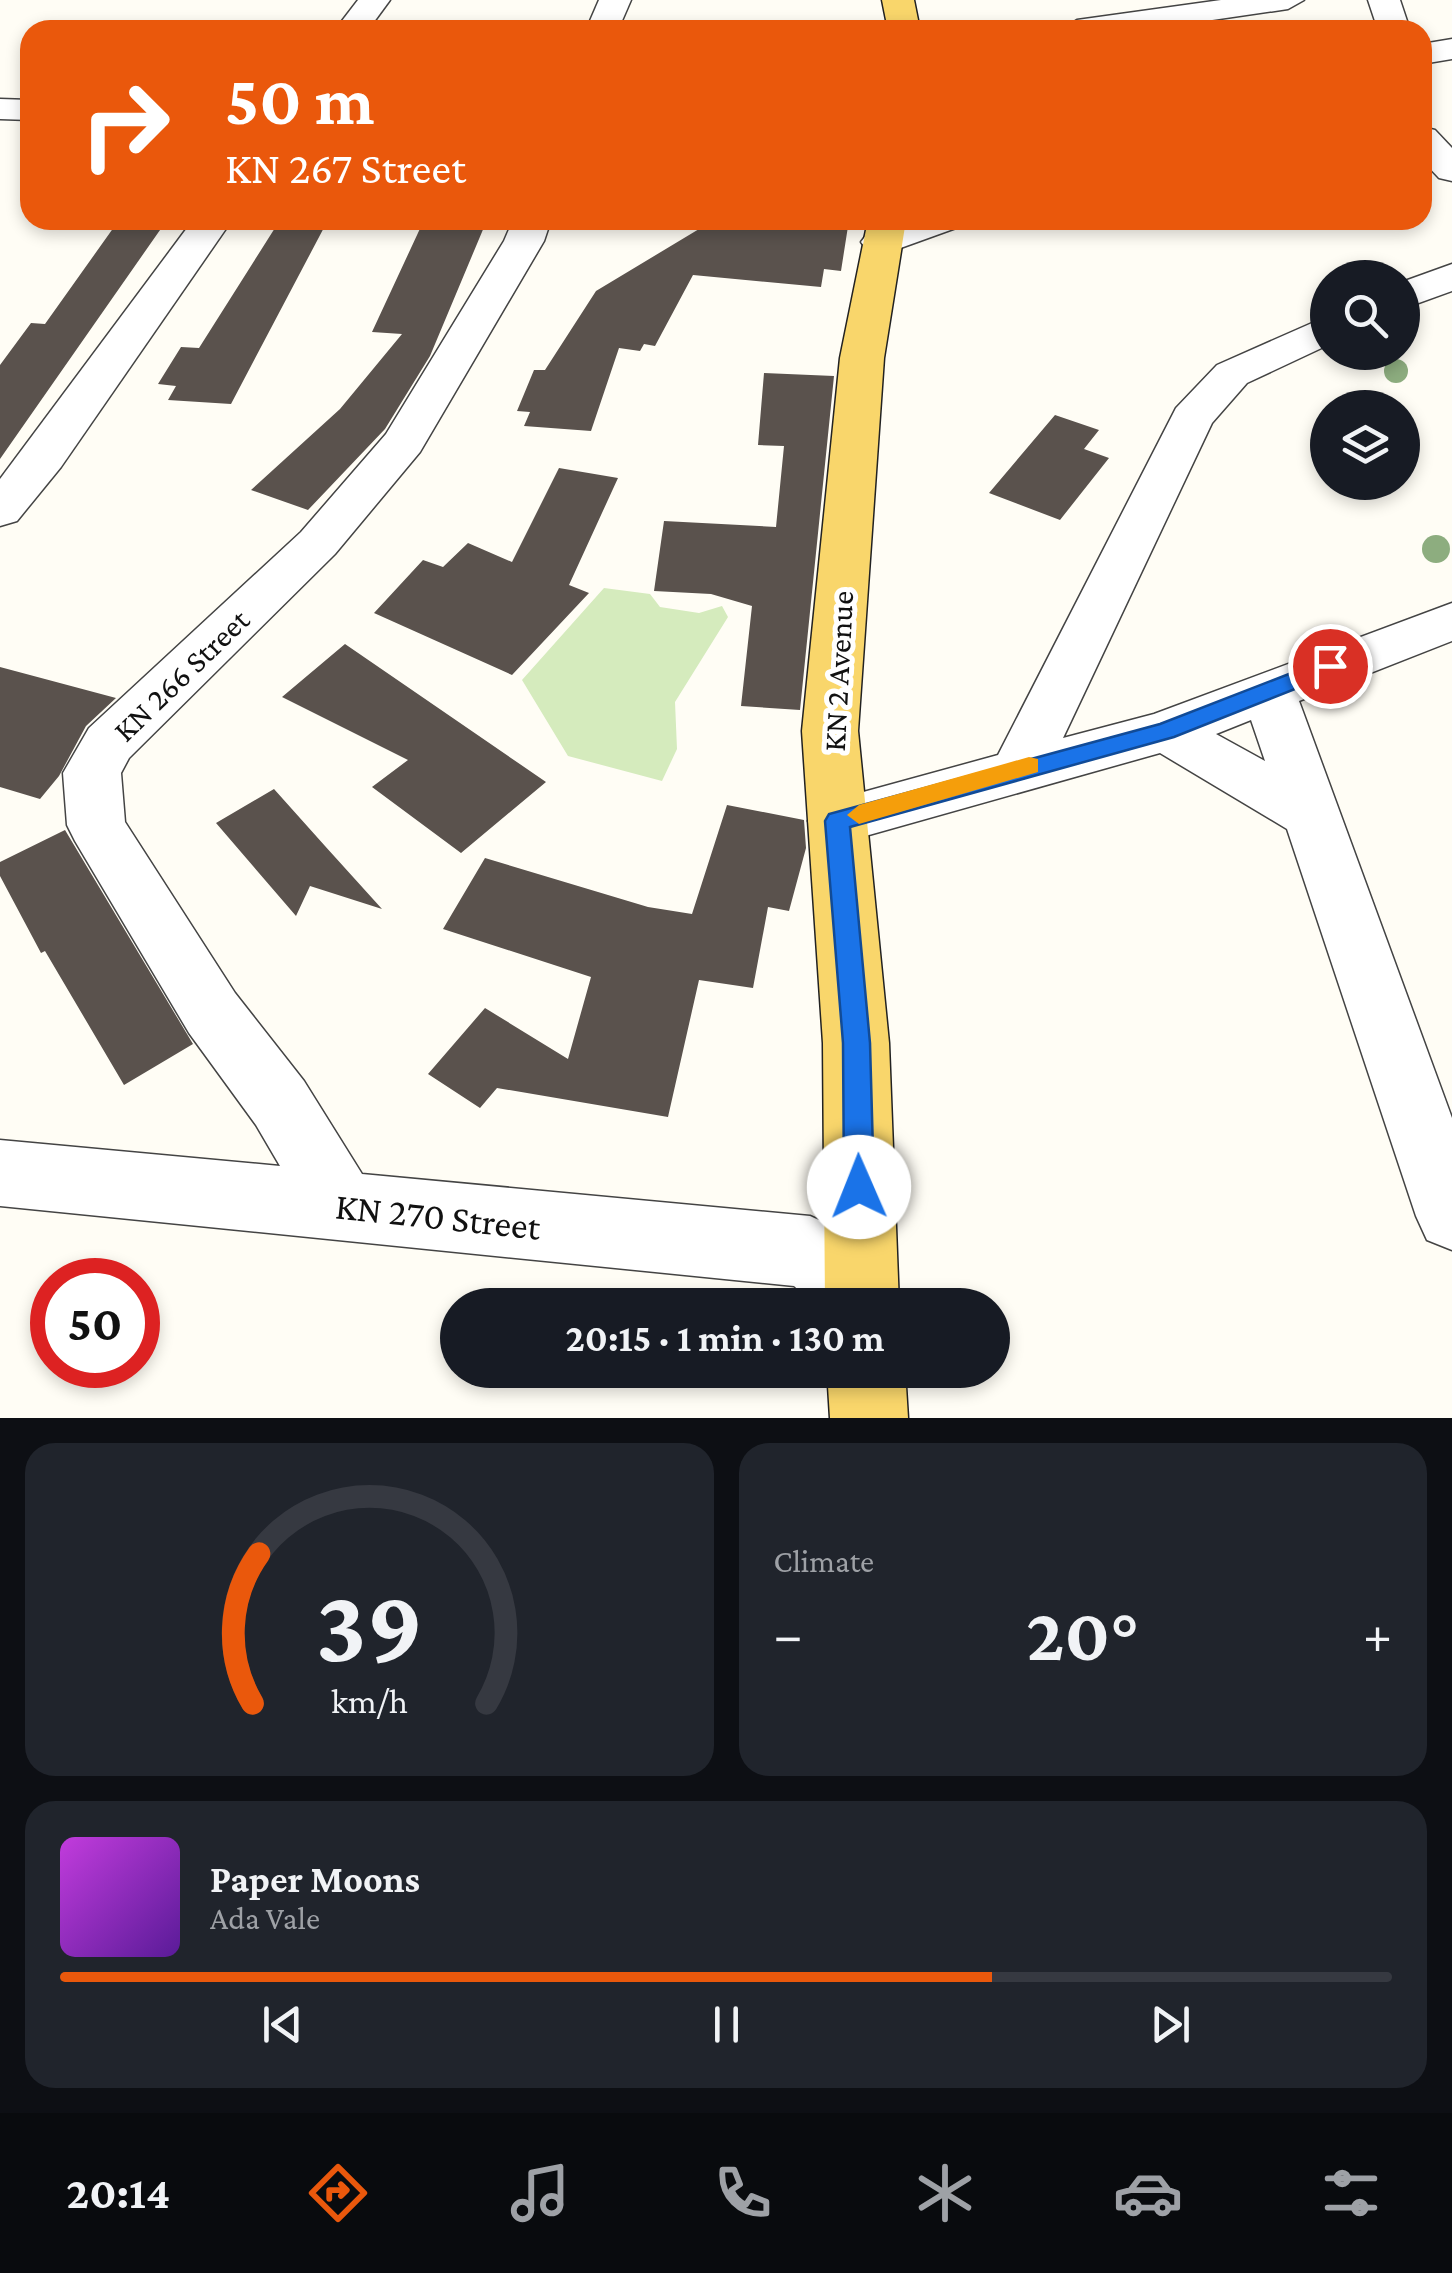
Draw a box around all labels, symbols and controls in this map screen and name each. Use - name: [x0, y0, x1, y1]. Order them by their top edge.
- icon: right: [60, 60, 190, 190]
- text: 50 m: [225, 61, 375, 139]
- text: KN 267 Street: [225, 143, 466, 193]
- map controls: [1310, 260, 1420, 500]
- button: search: [1310, 260, 1420, 370]
- button: layers: [1310, 390, 1420, 500]
- street label: KN 2 Avenue: [816, 590, 860, 752]
- street label: KN 266 Street: [106, 601, 256, 748]
- pin: [1288, 624, 1373, 709]
- icon: arrive: [1303, 639, 1358, 694]
- position arrow: [807, 1135, 911, 1239]
- street label: KN 270 Street: [333, 1184, 543, 1248]
- speed limit sign: 50: [30, 1258, 160, 1388]
- text: 20:15 · 1 min · 130 m: [565, 1317, 885, 1359]
- text: Climate: [774, 1543, 874, 1579]
- text: 39: [315, 1568, 423, 1683]
- text: 20°: [1026, 1593, 1139, 1676]
- text: −: [774, 1604, 803, 1665]
- text: +: [1363, 1604, 1392, 1665]
- text: km/h: [331, 1681, 408, 1721]
- text: Paper Moons: [210, 1858, 420, 1900]
- text: Ada Vale: [210, 1900, 320, 1936]
- icon: previous: [255, 1997, 310, 2052]
- icon: pause: [699, 1997, 754, 2052]
- icon: next: [1143, 1997, 1198, 2052]
- icon: directions: [303, 2158, 373, 2228]
- icon: music: [505, 2158, 575, 2228]
- icon: phone: [708, 2158, 778, 2228]
- icon: climate: [910, 2158, 980, 2228]
- icon: car: [1113, 2158, 1183, 2228]
- icon: filters: [1316, 2158, 1386, 2228]
- text: 20:14: [66, 2168, 170, 2218]

